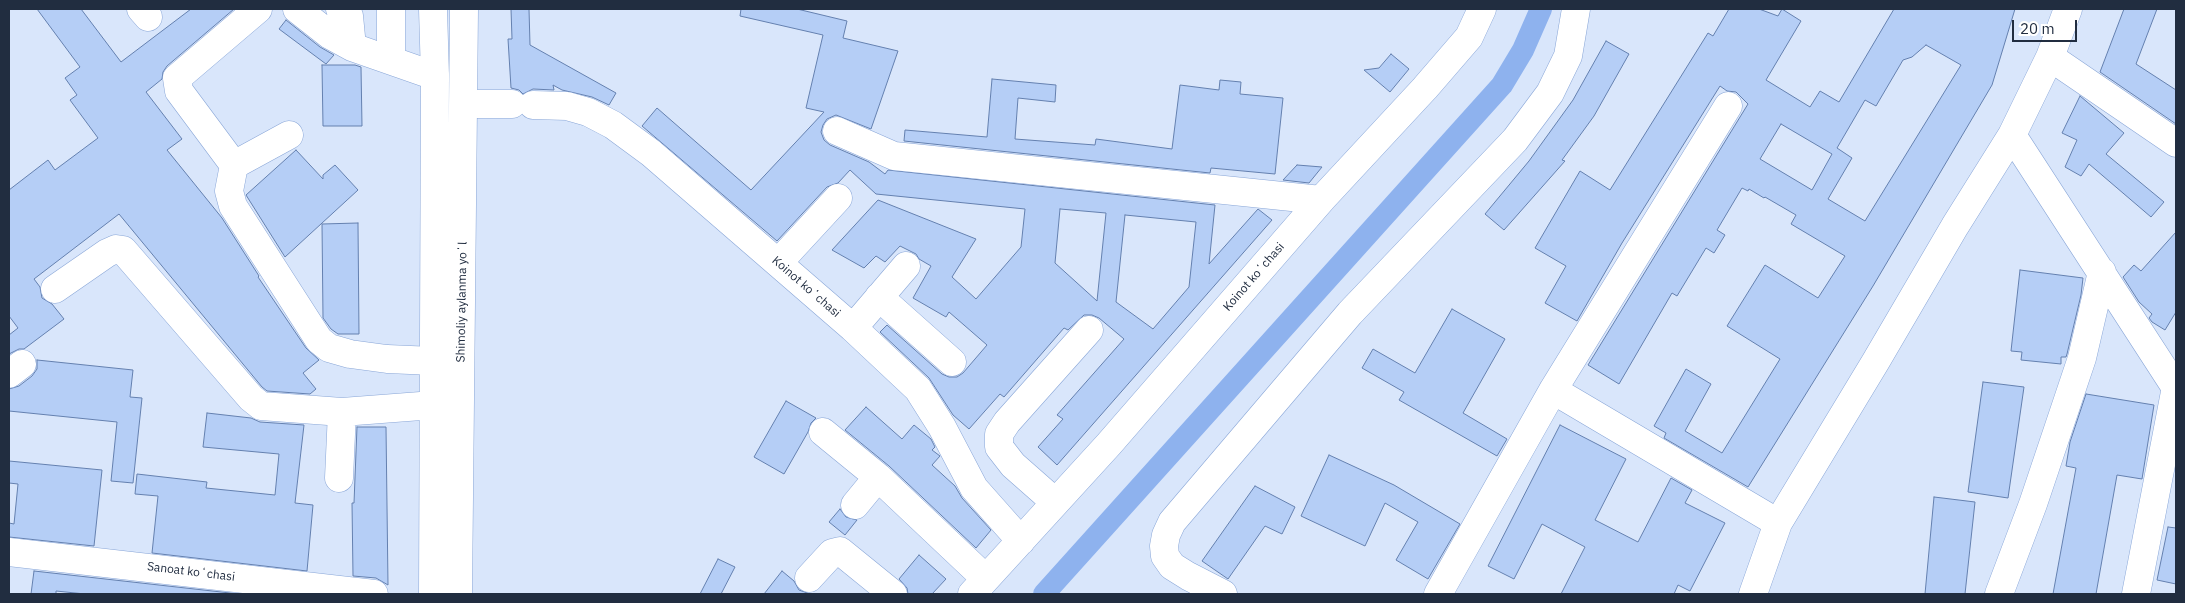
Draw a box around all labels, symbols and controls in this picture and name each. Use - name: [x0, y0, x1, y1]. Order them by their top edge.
- scale bar: [2015, 10, 2080, 42]
- text: 20 m: [2020, 19, 2055, 38]
- street label: Koinot koʻchasi: [1220, 240, 1288, 314]
- street label: Shimoliy aylanma yoʻl: [454, 242, 470, 362]
- street label: Koinot koʻchasi: [769, 253, 843, 321]
- street label: Sanoat koʻchasi: [146, 559, 236, 585]

